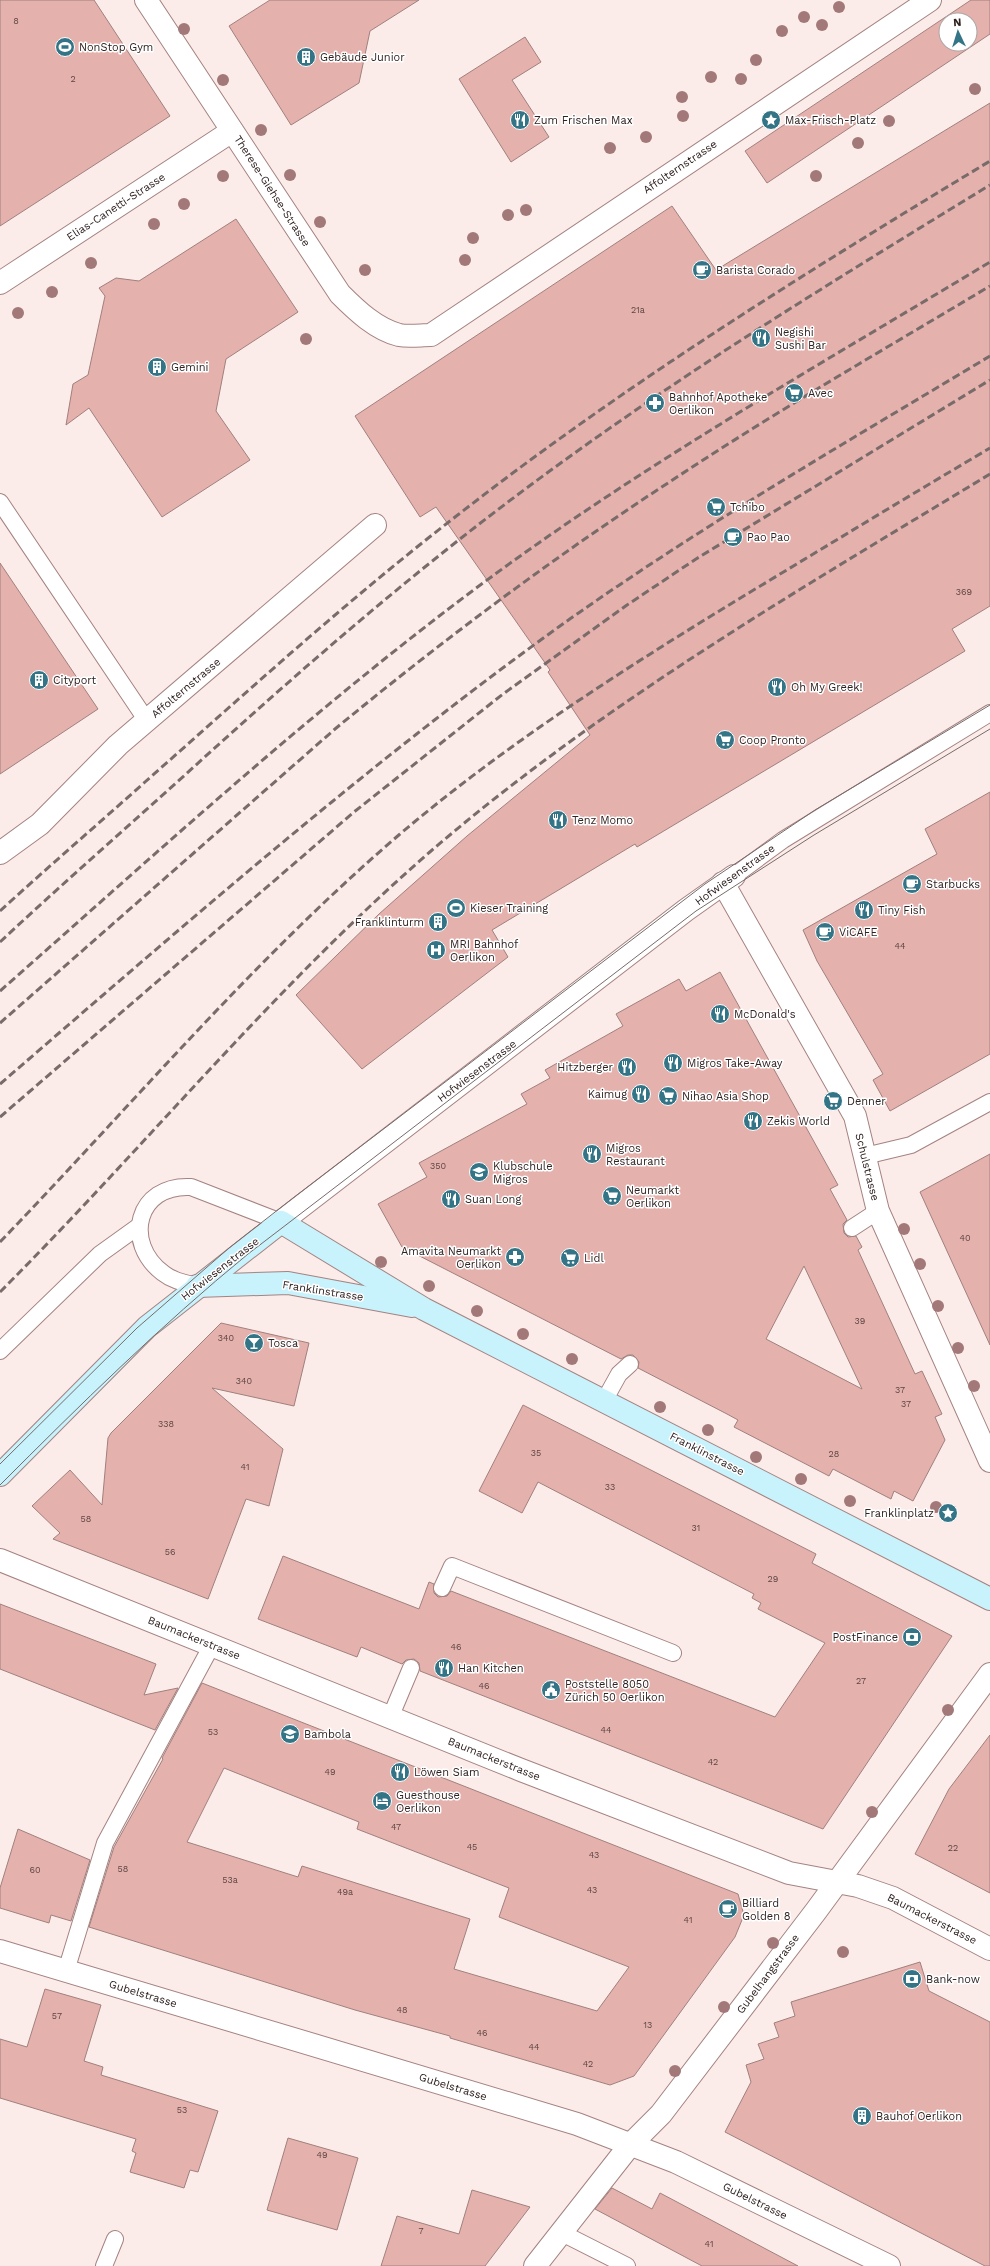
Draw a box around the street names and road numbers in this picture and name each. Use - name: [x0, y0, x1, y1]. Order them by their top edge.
- street label: Therese-Giehse-Strasse: [231, 133, 313, 249]
- street label: Affolternstrasse: [641, 137, 719, 197]
- street label: Elias-Canetti-Strasse: [64, 170, 168, 244]
- street label: Affolternstrasse: [149, 655, 223, 721]
- street label: Hofwiesenstrasse: [693, 842, 777, 908]
- street label: Hofwiesenstrasse: [435, 1037, 519, 1105]
- street label: Schulstrasse: [852, 1132, 882, 1202]
- street label: Hofwiesenstrasse: [179, 1235, 261, 1303]
- street label: Franklinstrasse: [282, 1278, 364, 1304]
- street label: Franklinstrasse: [668, 1430, 746, 1478]
- street label: Baumackerstrasse: [146, 1614, 242, 1662]
- street label: Baumackerstrasse: [446, 1735, 542, 1783]
- street label: Baumackerstrasse: [885, 1891, 979, 1947]
- street label: Gubelhangstrasse: [734, 1932, 802, 2016]
- street label: Gubelstrasse: [107, 1978, 179, 2010]
- street label: Gubelstrasse: [417, 2071, 489, 2103]
- street label: Gubelstrasse: [721, 2180, 789, 2222]

